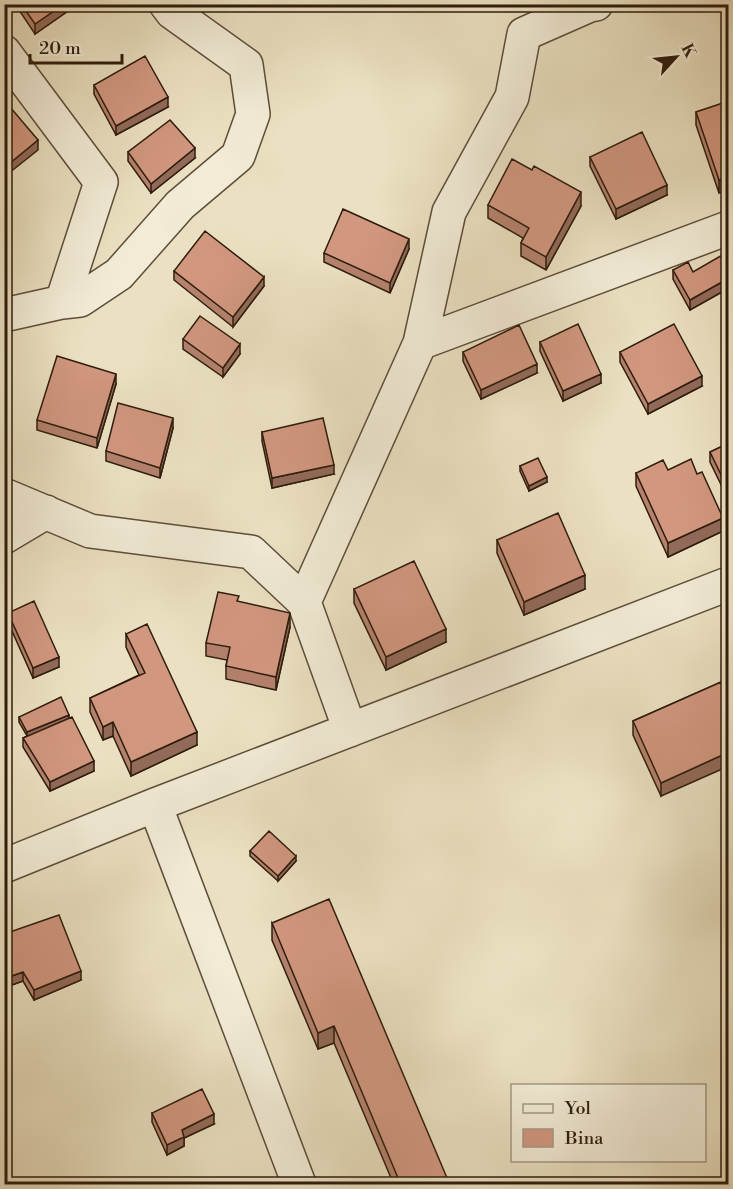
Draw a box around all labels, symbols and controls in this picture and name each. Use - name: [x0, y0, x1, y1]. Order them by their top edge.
- scale bar: [30, 27, 122, 65]
- north arrow: [646, 27, 706, 87]
- text: 20 m: [39, 37, 81, 60]
- text: K: [677, 40, 701, 62]
- legend: [511, 1084, 706, 1162]
- text: Yol: [564, 1097, 592, 1120]
- text: Bina: [564, 1127, 604, 1150]

